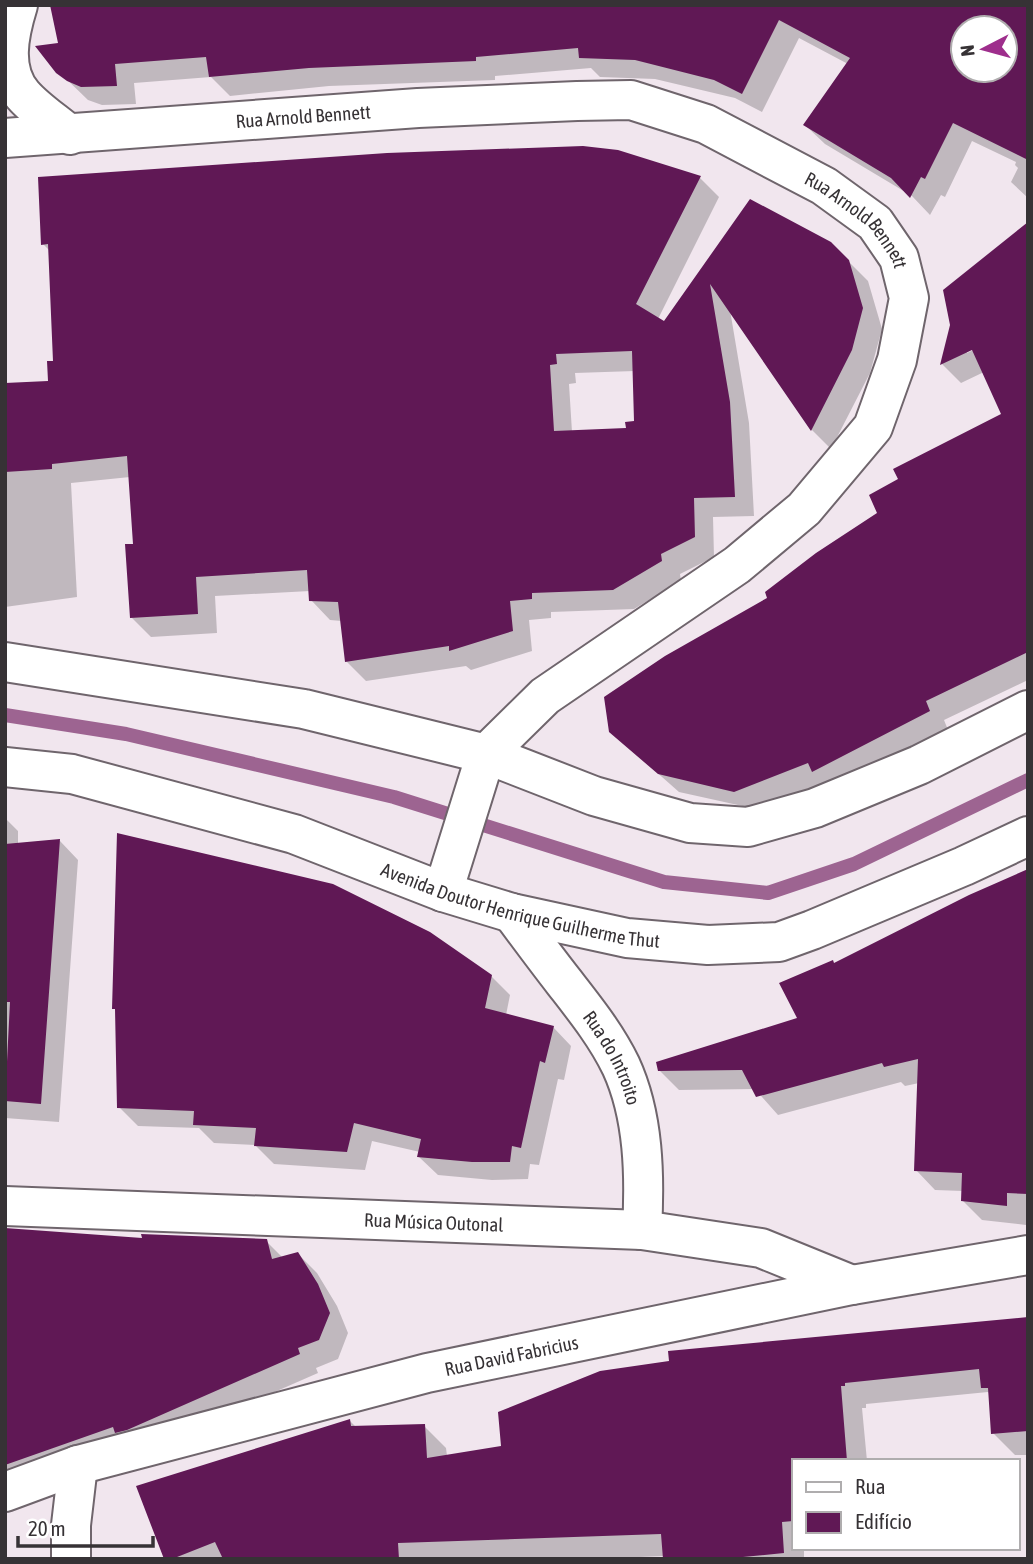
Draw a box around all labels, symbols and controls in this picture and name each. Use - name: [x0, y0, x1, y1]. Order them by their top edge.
- north arrow: [949, 14, 1019, 84]
- text: N: [956, 44, 979, 58]
- street label: Rua Arnold Bennett: [235, 100, 372, 132]
- street label: Rua Arnold Bennett: [801, 167, 912, 270]
- street label: Avenida Doutor Henrique Guilherme Thut: [378, 858, 661, 952]
- street label: Rua do Introito: [579, 1006, 645, 1107]
- street label: Rua Música Outonal: [364, 1209, 504, 1236]
- street label: Rua David Fabricius: [443, 1331, 581, 1380]
- legend: [792, 1459, 1019, 1550]
- text: Rua: [855, 1474, 885, 1498]
- scale bar: [18, 1504, 152, 1548]
- text: Edifício: [855, 1509, 912, 1533]
- text: 20 m: [28, 1516, 66, 1540]

